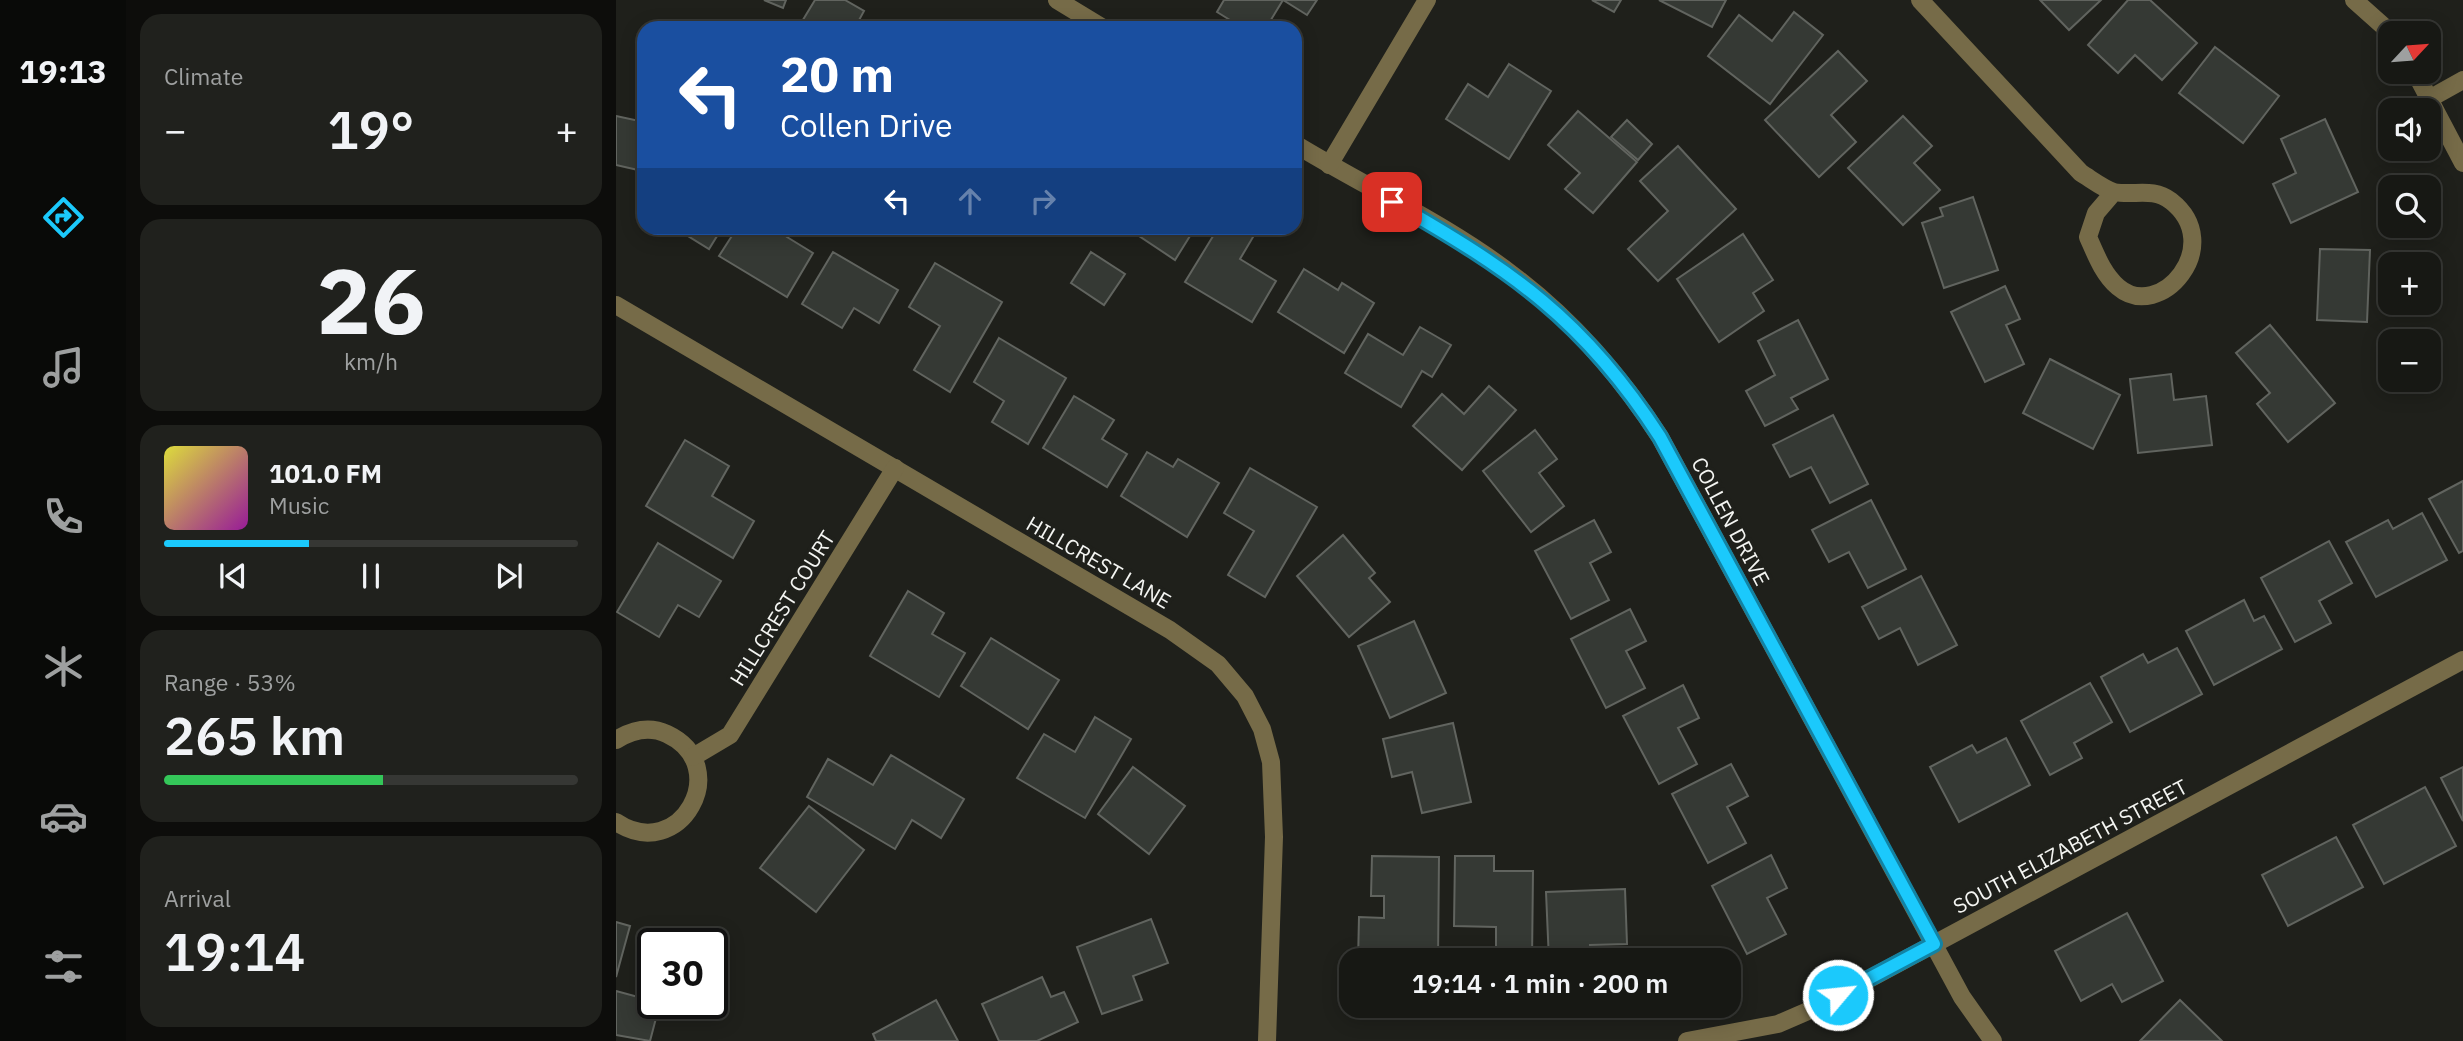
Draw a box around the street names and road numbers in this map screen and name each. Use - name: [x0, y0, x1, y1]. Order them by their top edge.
- street label: COLLEN DRIVE: [1685, 452, 1777, 590]
- street label: HILLCREST LANE: [1022, 509, 1176, 615]
- street label: HILLCREST COURT: [723, 525, 841, 691]
- street label: SOUTH ELIZABETH STREET: [1948, 772, 2192, 920]

